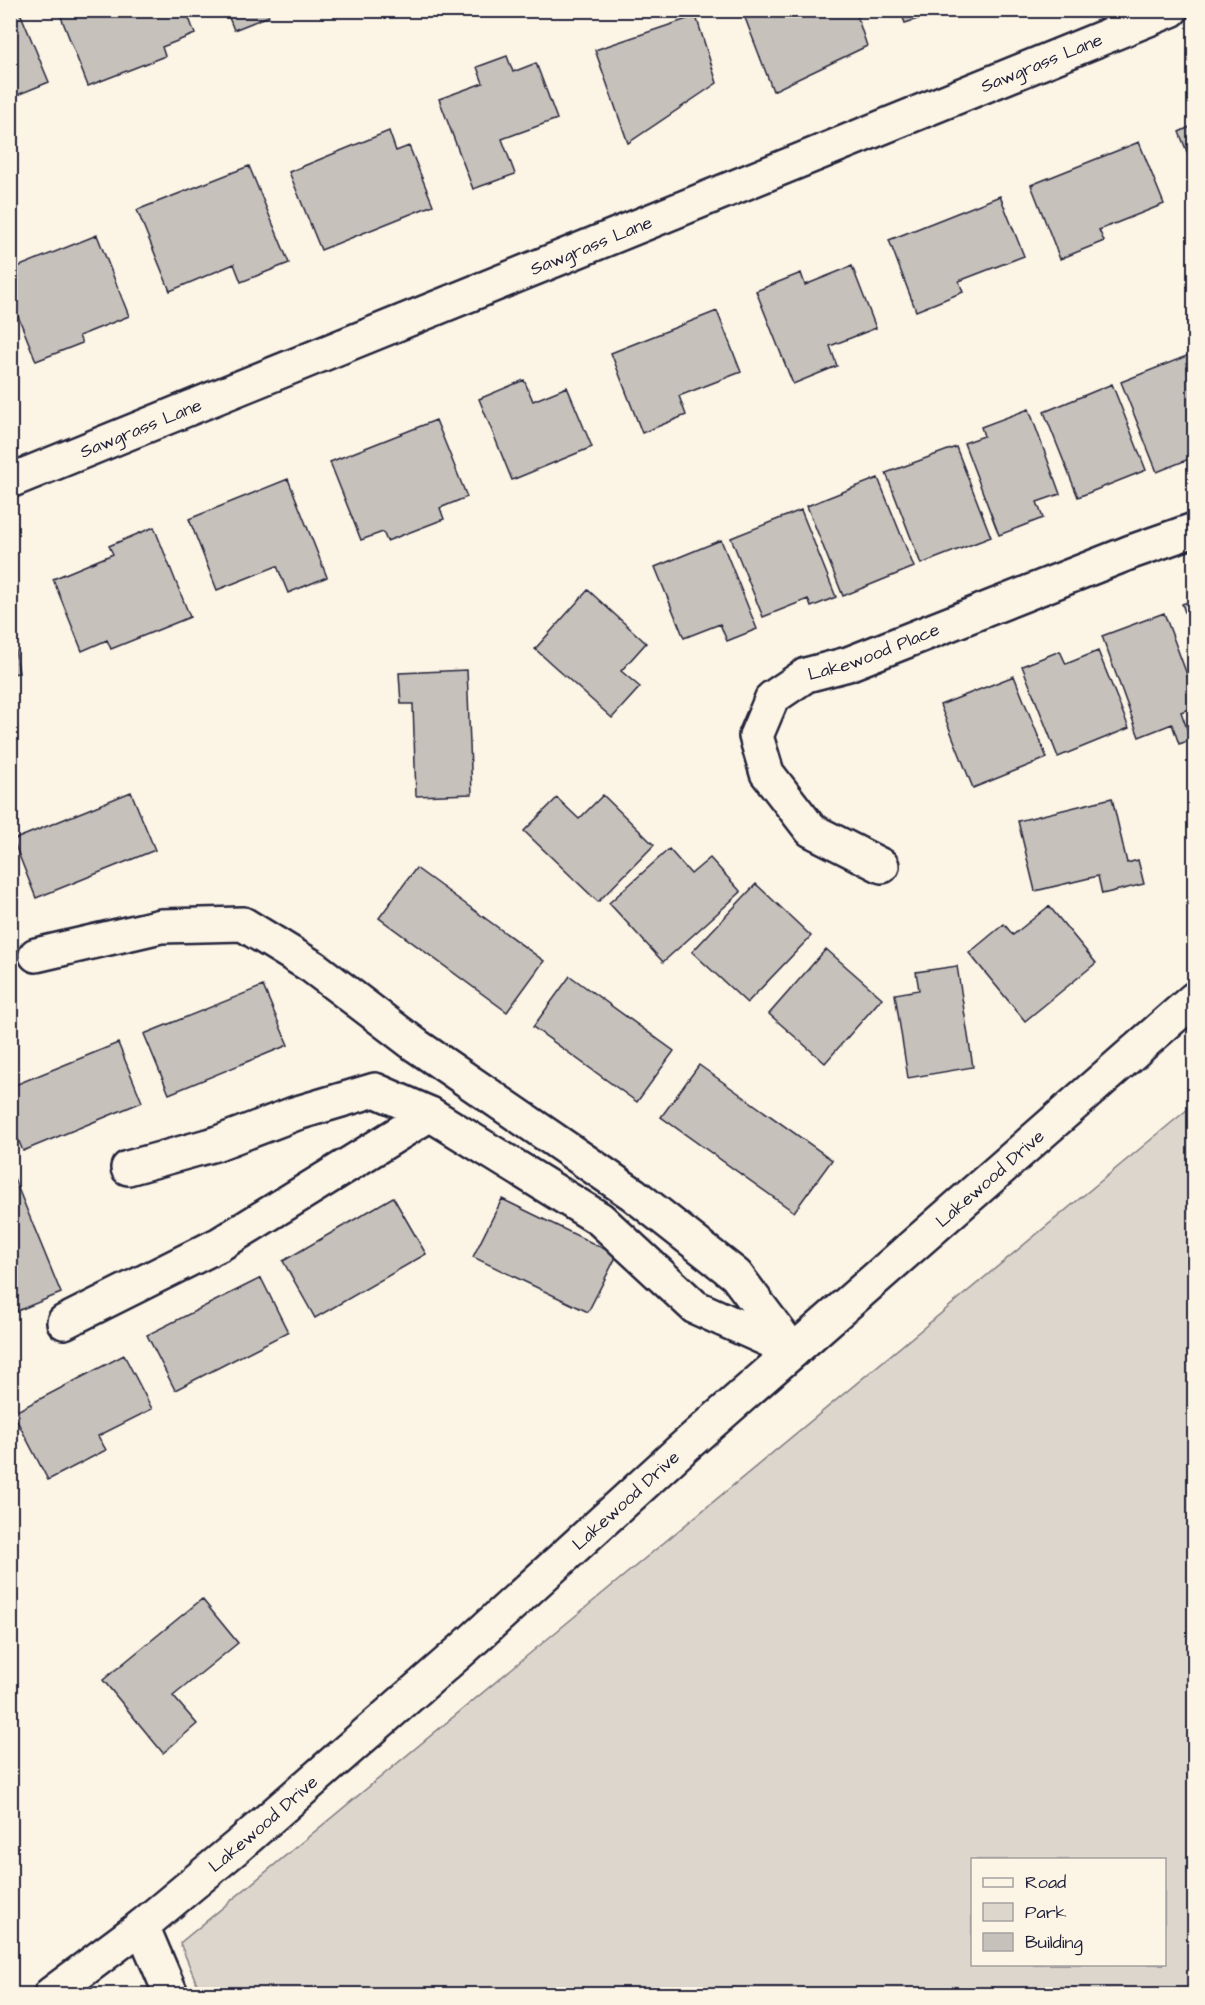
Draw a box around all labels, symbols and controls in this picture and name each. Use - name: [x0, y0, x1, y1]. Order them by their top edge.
- street label: Sawgrass Lane: [977, 27, 1106, 99]
- street label: Sawgrass Lane: [527, 210, 656, 282]
- street label: Sawgrass Lane: [76, 392, 206, 464]
- street label: Lakewood Place: [805, 617, 943, 687]
- street label: Lakewood Drive: [930, 1124, 1050, 1233]
- street label: Lakewood Drive: [567, 1445, 685, 1556]
- street label: Lakewood Drive: [203, 1770, 324, 1878]
- legend: [971, 1858, 1166, 1966]
- text: Road: [1025, 1870, 1066, 1895]
- text: Park: [1025, 1900, 1067, 1925]
- text: Building: [1025, 1930, 1083, 1956]

